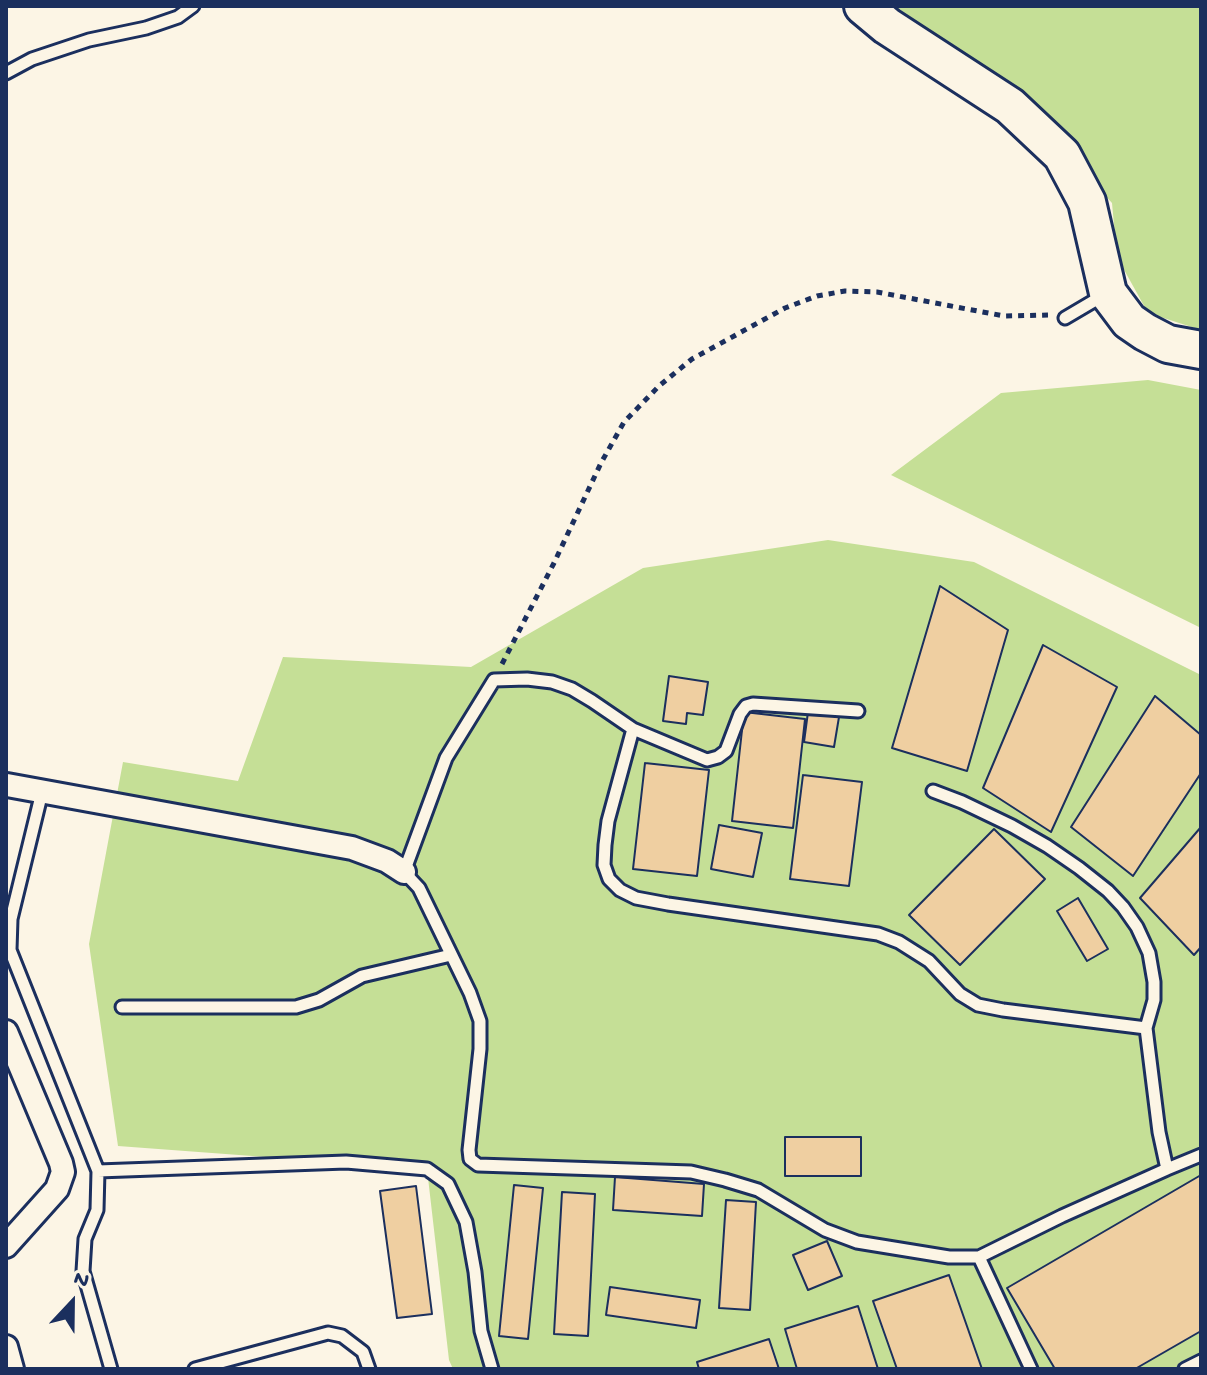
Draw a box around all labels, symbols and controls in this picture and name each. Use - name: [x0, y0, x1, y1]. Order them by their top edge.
- north arrow: [32, 1263, 112, 1343]
- text: N: [69, 1266, 93, 1295]

